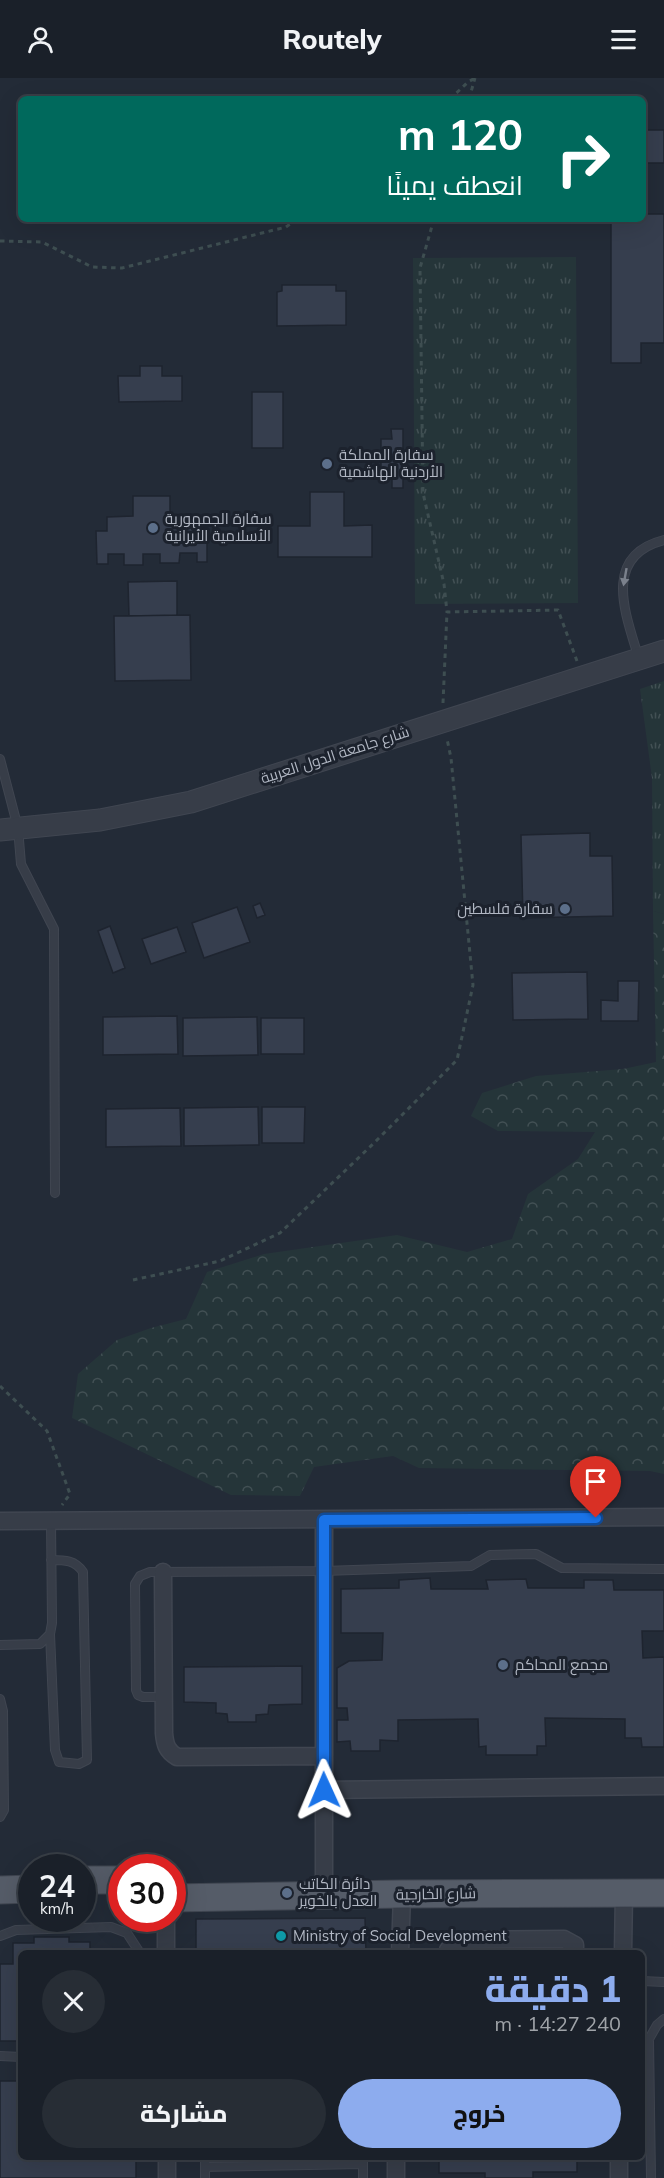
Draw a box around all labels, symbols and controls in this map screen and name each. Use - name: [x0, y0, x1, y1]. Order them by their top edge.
- text: Routely: [282, 22, 382, 56]
- icon: person: [24, 23, 57, 56]
- icon: menu: [607, 23, 640, 56]
- text: 120 m: [398, 108, 523, 161]
- icon: right: [544, 120, 622, 198]
- text: انعطف يمينًا: [386, 168, 523, 202]
- place label: سفارة المملكة الأردنية الهاشمية: [339, 445, 443, 482]
- marker: سفارة المملكة الأردنية الهاشمية: [320, 457, 334, 471]
- place label: سفارة الجمهورية الأسلامية الأيرانية: [165, 509, 272, 545]
- marker: سفارة الجمهورية الأسلامية الأيرانية: [146, 521, 160, 535]
- one-way arrow: [620, 567, 629, 586]
- street label: شارع جامعة الدول العربية: [258, 722, 412, 789]
- place label: سفارة فلسطين: [457, 899, 553, 919]
- marker: سفارة فلسطين: [558, 902, 572, 916]
- pin: [570, 1456, 621, 1518]
- icon: arrive: [579, 1465, 612, 1498]
- place label: مجمع المحاكم: [515, 1655, 608, 1676]
- marker: مجمع المحاكم: [496, 1658, 510, 1672]
- position arrow: [292, 1758, 356, 1822]
- speed limit sign: 30: [108, 1854, 186, 1932]
- text: 24: [39, 1867, 75, 1905]
- place label: دائرة الكاتب العدل بالخوير: [298, 1874, 377, 1910]
- street label: شارع الخارجية: [396, 1883, 476, 1906]
- marker: دائرة الكاتب العدل بالخوير: [280, 1886, 294, 1900]
- text: km/h: [40, 1899, 74, 1918]
- place label: Ministry of Social Development: [293, 1926, 507, 1945]
- marker: Ministry of Social Development: [274, 1929, 288, 1943]
- text: 1 دقيقة: [485, 1966, 621, 2011]
- button: close: [42, 1970, 105, 2033]
- text: 240 m · 14:27: [495, 2011, 621, 2036]
- button: مشاركة: [42, 2079, 326, 2148]
- button: خروج: [338, 2079, 621, 2148]

